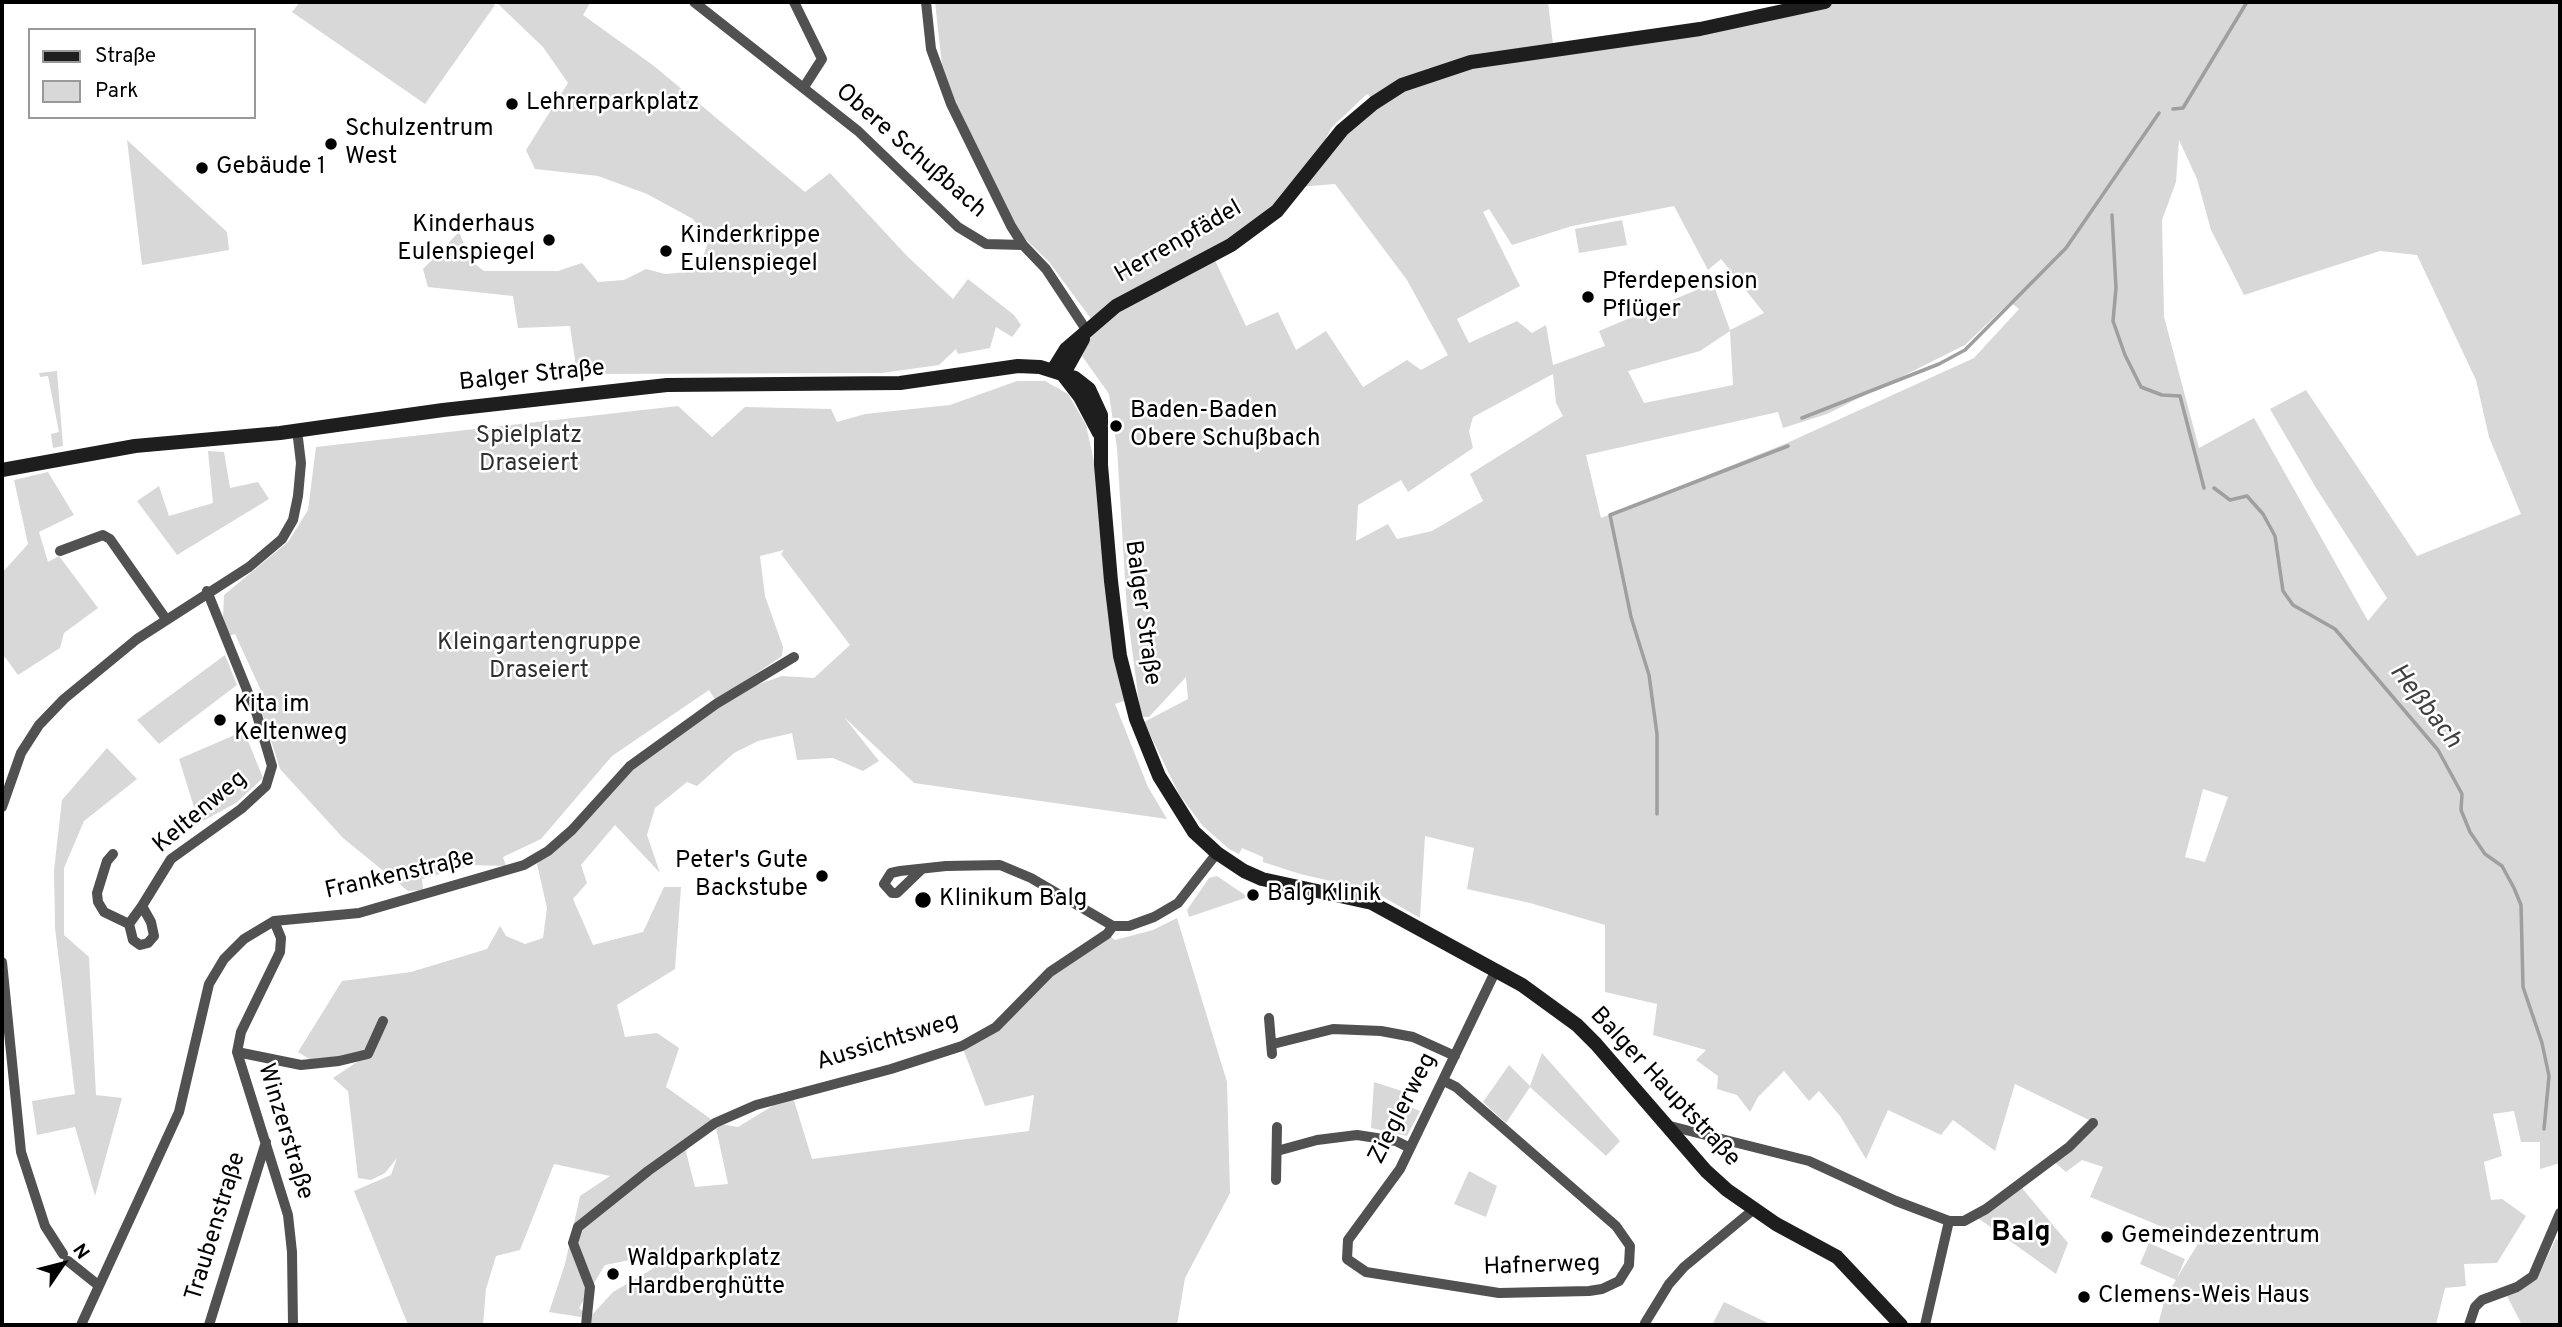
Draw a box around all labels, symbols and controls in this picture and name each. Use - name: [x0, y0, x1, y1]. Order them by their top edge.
- legend: [28, 28, 256, 119]
- text: Straße: [95, 43, 156, 70]
- text: Park: [95, 78, 138, 105]
- street label: Obere Schußbach: [829, 79, 991, 225]
- place label: Lehrerparkplatz: [526, 90, 699, 118]
- marker: Lehrerparkplatz: [504, 96, 520, 112]
- place label: Schulzentrum West: [345, 116, 494, 172]
- marker: Schulzentrum West: [323, 136, 339, 152]
- place label: Gebäude 1: [216, 154, 326, 182]
- marker: Gebäude 1: [194, 160, 210, 176]
- street label: Herrenpfädel: [1111, 195, 1247, 291]
- place label: Kinderhaus Eulenspiegel: [397, 212, 535, 268]
- place label: Kinderkrippe Eulenspiegel: [680, 223, 820, 279]
- marker: Kinderhaus Eulenspiegel: [541, 232, 557, 248]
- marker: Kinderkrippe Eulenspiegel: [658, 243, 674, 259]
- place label: Pferdepension Pflüger: [1602, 269, 1758, 325]
- marker: Pferdepension Pflüger: [1580, 289, 1596, 305]
- street label: Balger Straße: [458, 355, 606, 399]
- place label: Baden-Baden Obere Schußbach: [1130, 398, 1321, 454]
- marker: Baden-Baden Obere Schußbach: [1108, 418, 1124, 434]
- park label: Spielplatz Draseiert: [476, 423, 582, 479]
- street label: Balger Straße: [1117, 539, 1165, 687]
- park label: Kleingartengruppe Draseiert: [437, 630, 641, 686]
- water label: Heßbach: [2381, 658, 2467, 756]
- place label: Kita im Keltenweg: [234, 692, 347, 748]
- marker: Kita im Keltenweg: [212, 712, 228, 728]
- street label: Keltenweg: [148, 765, 254, 861]
- street label: Frankenstraße: [322, 845, 478, 907]
- place label: Peter's Gute Backstube: [675, 848, 808, 904]
- marker: Peter's Gute Backstube: [814, 868, 830, 884]
- place label: Balg Klinik: [1267, 881, 1382, 909]
- place label: Klinikum Balg: [939, 886, 1087, 914]
- marker: Balg Klinik: [1245, 887, 1261, 903]
- marker: Klinikum Balg: [913, 890, 933, 910]
- street label: Balger Hauptstraße: [1583, 1002, 1745, 1174]
- street label: Aussichtsweg: [813, 1008, 963, 1078]
- street label: Zieglerweg: [1364, 1048, 1444, 1170]
- street label: Winzerstraße: [250, 1061, 318, 1203]
- street label: Traubenstraße: [181, 1149, 253, 1305]
- district label: Balg: [1991, 1217, 2051, 1251]
- place label: Gemeindezentrum: [2121, 1223, 2320, 1251]
- north arrow: [28, 1229, 98, 1299]
- marker: Gemeindezentrum: [2099, 1229, 2115, 1245]
- text: N: [66, 1239, 94, 1264]
- place label: Waldparkplatz Hardberghütte: [627, 1246, 785, 1302]
- street label: Hafnerweg: [1483, 1251, 1601, 1283]
- marker: Waldparkplatz Hardberghütte: [605, 1266, 621, 1282]
- place label: Clemens-Weis Haus: [2098, 1283, 2310, 1311]
- marker: Clemens-Weis Haus: [2076, 1289, 2092, 1305]

